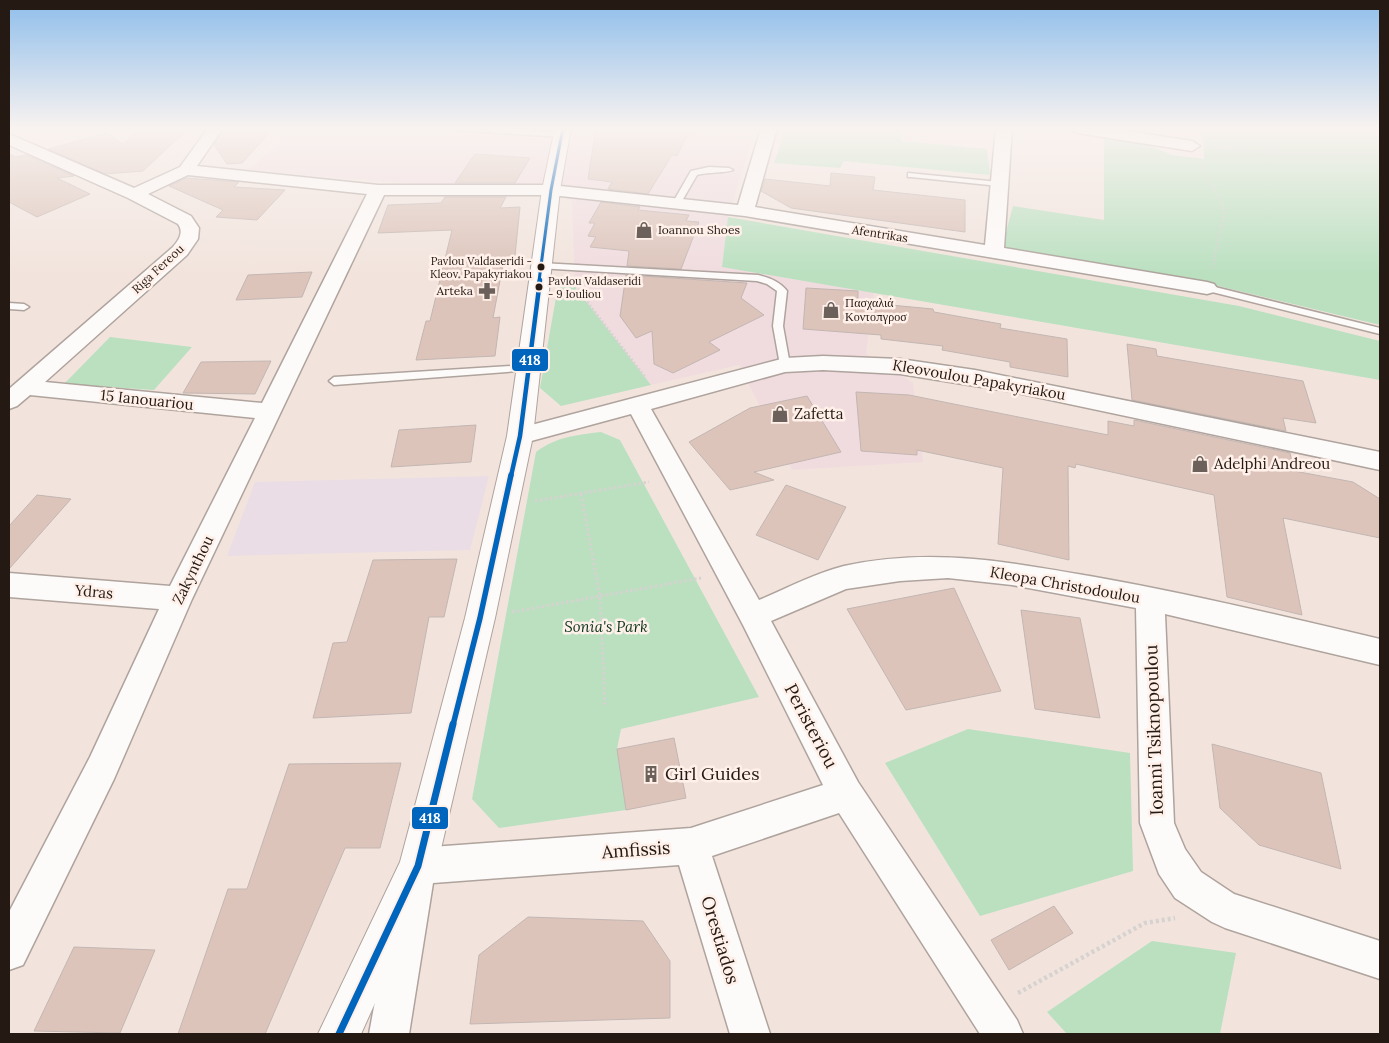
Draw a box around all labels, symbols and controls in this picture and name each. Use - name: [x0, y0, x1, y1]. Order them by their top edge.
- shop icon: Ioannou Shoes: [634, 220, 654, 240]
- place label: Ioannou Shoes: [658, 222, 740, 237]
- street label: Afentrikas: [850, 222, 910, 245]
- street label: Riga Fereou: [129, 241, 187, 296]
- place label: Pavlou Valdaseridi - Kleov. Papakyriakou: [430, 254, 532, 281]
- marker: Pavlou Valdaseridi - Kleov. Papakyriakou: [536, 262, 546, 272]
- place label: Pavlou Valdaseridi - 9 Iouliou: [548, 274, 641, 301]
- pharmacy icon: Arteka: [477, 281, 497, 301]
- marker: Pavlou Valdaseridi - 9 Iouliou: [534, 282, 544, 292]
- place label: Arteka: [435, 283, 473, 298]
- place label: Πασχαλιά Κοντοπγροσ: [845, 295, 907, 324]
- shop icon: Πασχαλιά Κοντοπγροσ: [821, 300, 841, 320]
- line badge: 418: [511, 348, 549, 372]
- text: 418: [519, 351, 541, 369]
- street label: Kleovoulou Papakyriakou: [891, 355, 1067, 404]
- street label: 15 Ianouariou: [100, 385, 194, 414]
- shop icon: Zafetta: [770, 404, 790, 424]
- place label: Zafetta: [794, 404, 844, 423]
- shop icon: Adelphi Andreou: [1190, 454, 1210, 474]
- place label: Adelphi Andreou: [1213, 454, 1330, 473]
- street label: Zakynthou: [168, 532, 217, 607]
- street label: Kleopa Christodoulou: [989, 562, 1142, 607]
- street label: Ydras: [73, 580, 114, 603]
- park label: Sonia's Park: [564, 617, 648, 636]
- street label: Ioanni Tsiknopoulou: [1139, 644, 1168, 816]
- street label: Peristeriou: [780, 680, 843, 772]
- place label: Girl Guides: [665, 762, 759, 785]
- building icon: Girl Guides: [641, 764, 661, 784]
- line badge: 418: [411, 806, 449, 830]
- text: 418: [419, 809, 441, 827]
- street label: Amfissis: [600, 836, 671, 863]
- street label: Orestiados: [696, 893, 745, 987]

